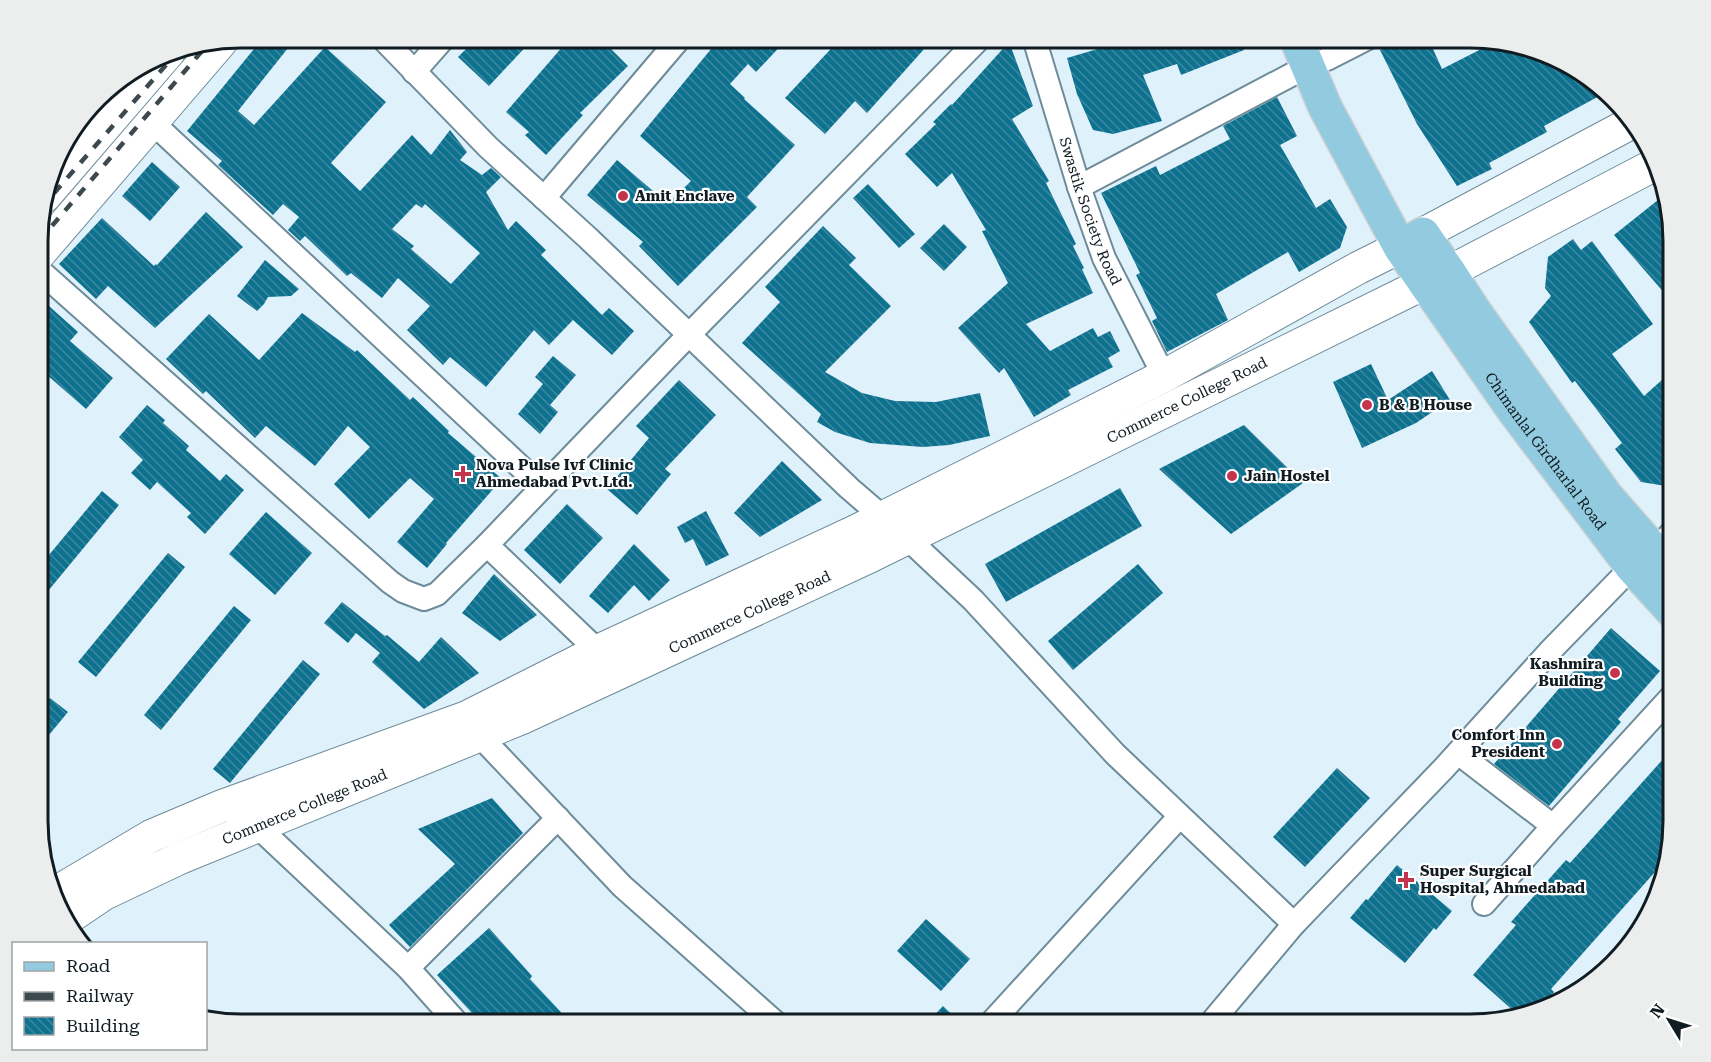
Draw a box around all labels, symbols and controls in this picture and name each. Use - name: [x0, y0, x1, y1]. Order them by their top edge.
- street label: Swastik Society Road: [1055, 135, 1125, 288]
- place label: Amit Enclave: [635, 187, 735, 205]
- marker: Amit Enclave: [616, 189, 630, 203]
- street label: Commerce College Road: [1104, 353, 1271, 447]
- street label: Chimanlal Girdharlal Road: [1481, 369, 1610, 534]
- place label: B & B House: [1379, 396, 1472, 414]
- marker: B & B House: [1360, 398, 1374, 412]
- place label: Nova Pulse Ivf Clinic Ahmedabad Pvt.Ltd.: [476, 456, 634, 491]
- marker: Nova Pulse Ivf Clinic Ahmedabad Pvt.Ltd.: [454, 465, 472, 483]
- place label: Jain Hostel: [1244, 467, 1330, 485]
- marker: Jain Hostel: [1225, 469, 1239, 483]
- street label: Commerce College Road: [666, 567, 834, 658]
- place label: Kashmira Building: [1530, 655, 1604, 690]
- marker: Kashmira Building: [1608, 666, 1622, 680]
- place label: Comfort Inn President: [1451, 726, 1545, 761]
- marker: Comfort Inn President: [1550, 737, 1564, 751]
- street label: Commerce College Road: [219, 765, 390, 849]
- place label: Super Surgical Hospital, Ahmedabad: [1420, 862, 1585, 897]
- marker: Super Surgical Hospital, Ahmedabad: [1397, 871, 1415, 889]
- legend: [12, 942, 207, 1050]
- text: Road: [66, 955, 111, 976]
- text: Railway: [66, 985, 134, 1006]
- north arrow: [1639, 990, 1699, 1050]
- text: N: [1646, 1000, 1669, 1022]
- text: Building: [66, 1015, 140, 1036]

